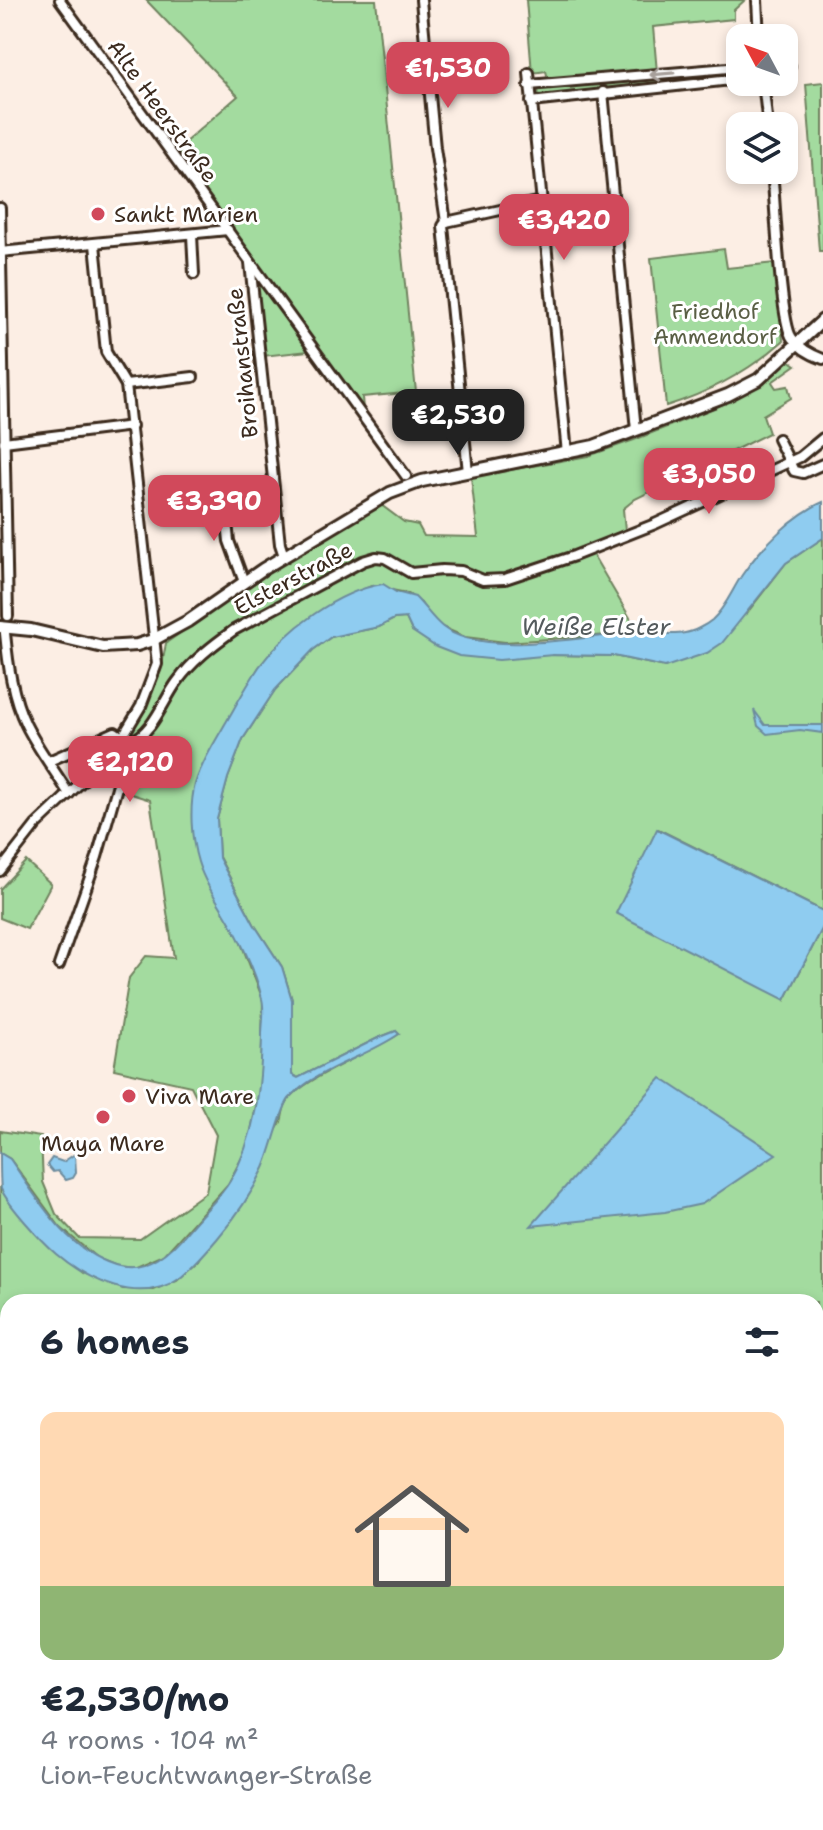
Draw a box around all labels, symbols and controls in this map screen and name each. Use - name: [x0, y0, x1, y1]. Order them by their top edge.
- north arrow: [726, 24, 798, 96]
- map controls: [726, 24, 798, 184]
- street label: Alte Heerstraße: [101, 34, 224, 189]
- pin: €1,530: [383, 42, 513, 110]
- text: €1,530: [404, 50, 492, 85]
- one-way arrow: [649, 67, 676, 82]
- button: layers: [726, 112, 798, 184]
- pin: €3,420: [499, 194, 629, 262]
- place label: Sankt Marien: [114, 200, 258, 229]
- text: €3,420: [517, 202, 611, 237]
- marker: Sankt Marien: [89, 205, 107, 223]
- street label: Broihanstraße: [220, 286, 265, 440]
- park label: Friedhof Ammendorf: [653, 297, 778, 351]
- pin: €2,530: [393, 389, 523, 457]
- text: €2,530: [410, 397, 506, 432]
- pin: €3,050: [644, 448, 774, 516]
- text: €3,050: [662, 456, 756, 491]
- pin: €3,390: [149, 475, 279, 543]
- text: €3,390: [166, 483, 262, 518]
- street label: Elsterstraße: [229, 535, 358, 622]
- water label: Weiße Elster: [521, 611, 671, 643]
- pin: €2,120: [65, 736, 195, 804]
- text: €2,120: [86, 744, 174, 779]
- place label: Viva Mare: [145, 1082, 255, 1111]
- marker: Viva Mare: [120, 1087, 138, 1105]
- marker: Maya Mare: [94, 1108, 112, 1126]
- place label: Maya Mare: [41, 1129, 165, 1158]
- text: 6 homes: [40, 1319, 189, 1365]
- icon: filters: [740, 1320, 784, 1364]
- icon: home: [340, 1464, 484, 1608]
- text: €2,530/mo: [40, 1676, 230, 1722]
- text: 4 rooms · 104 m²: [40, 1722, 259, 1757]
- text: Lion-Feuchtwanger-Straße: [40, 1757, 373, 1792]

